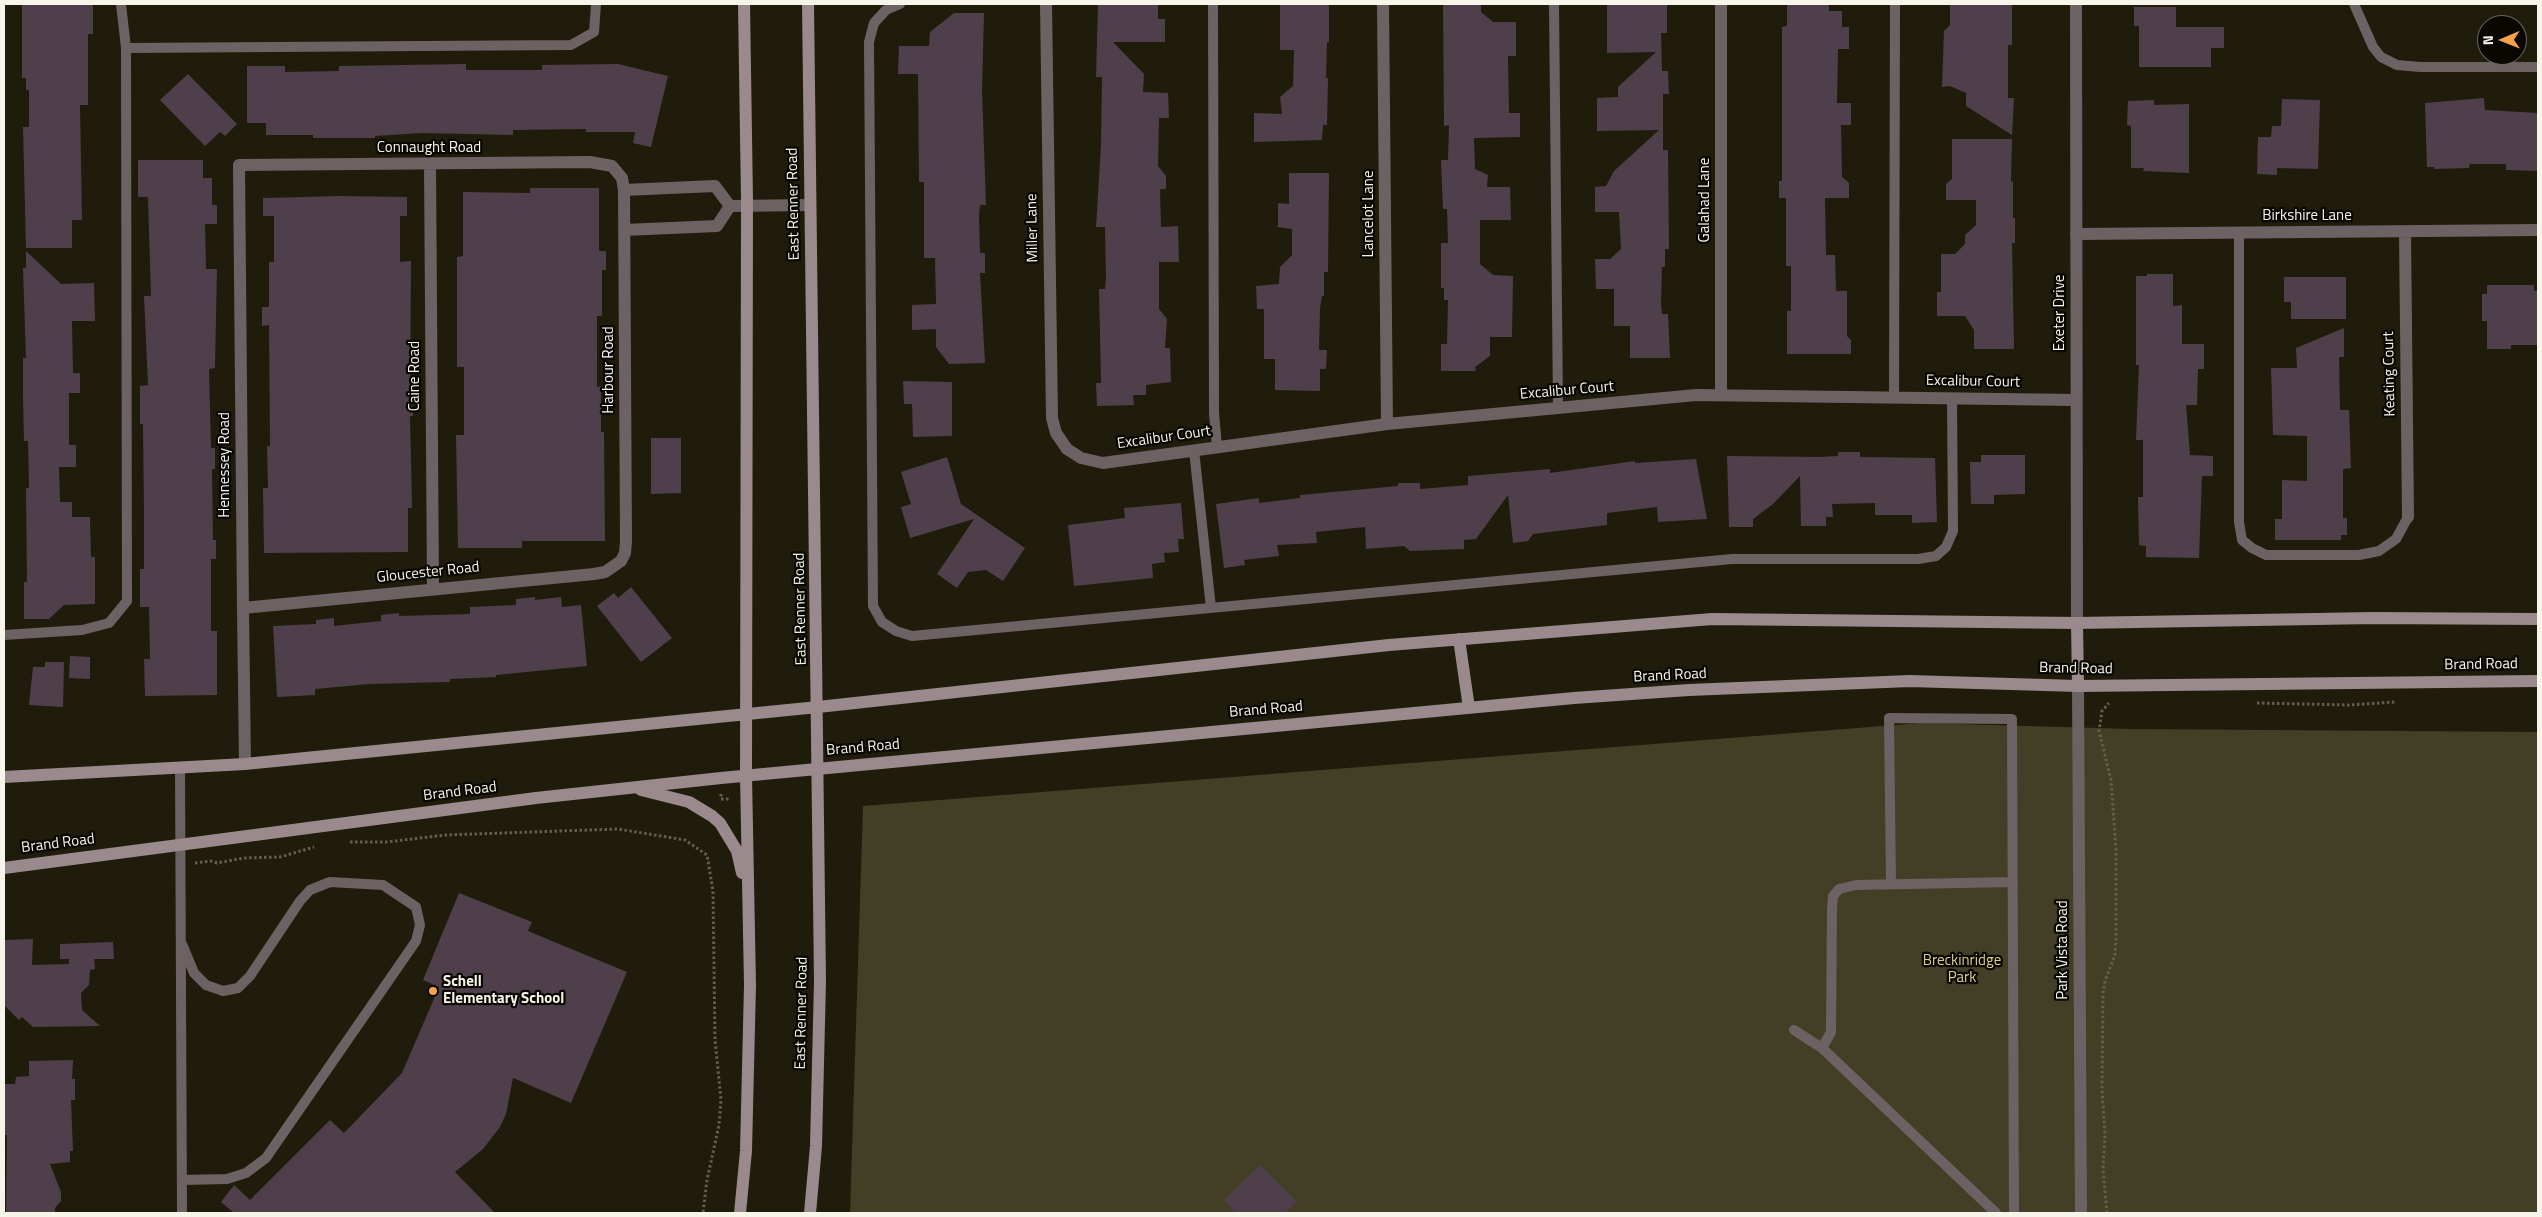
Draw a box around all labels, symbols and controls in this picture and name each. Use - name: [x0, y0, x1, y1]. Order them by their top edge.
- north arrow: [2477, 15, 2527, 65]
- text: N: [2477, 35, 2498, 45]
- street label: Connaught Road: [377, 139, 481, 157]
- street label: East Renner Road: [784, 148, 804, 260]
- street label: Galahad Lane: [1696, 158, 1714, 242]
- street label: Lancelot Lane: [1360, 171, 1378, 257]
- street label: Miller Lane: [1023, 193, 1043, 263]
- street label: Birkshire Lane: [2262, 207, 2352, 225]
- street label: Exeter Drive: [2051, 275, 2069, 351]
- street label: Harbour Road: [600, 326, 618, 414]
- street label: Keating Court: [2380, 331, 2400, 417]
- street label: Caine Road: [406, 341, 424, 411]
- street label: Excalibur Court: [1926, 372, 2020, 392]
- street label: Excalibur Court: [1519, 378, 1615, 404]
- street label: Hennessey Road: [216, 412, 234, 518]
- street label: Excalibur Court: [1116, 423, 1212, 453]
- street label: East Renner Road: [791, 553, 811, 665]
- street label: Gloucester Road: [376, 559, 480, 587]
- street label: Brand Road: [2444, 655, 2518, 675]
- street label: Brand Road: [2039, 659, 2113, 679]
- street label: Brand Road: [1633, 665, 1707, 687]
- street label: Brand Road: [1229, 698, 1303, 722]
- street label: Brand Road: [826, 736, 900, 760]
- street label: Brand Road: [422, 779, 498, 805]
- street label: Brand Road: [20, 831, 96, 857]
- street label: Park Vista Road: [2054, 900, 2072, 1000]
- park label: Breckinridge Park: [1923, 952, 2001, 987]
- street label: East Renner Road: [792, 957, 812, 1069]
- place label: Schell Elementary School: [443, 973, 564, 1008]
- marker: Schell Elementary School: [427, 985, 439, 997]

